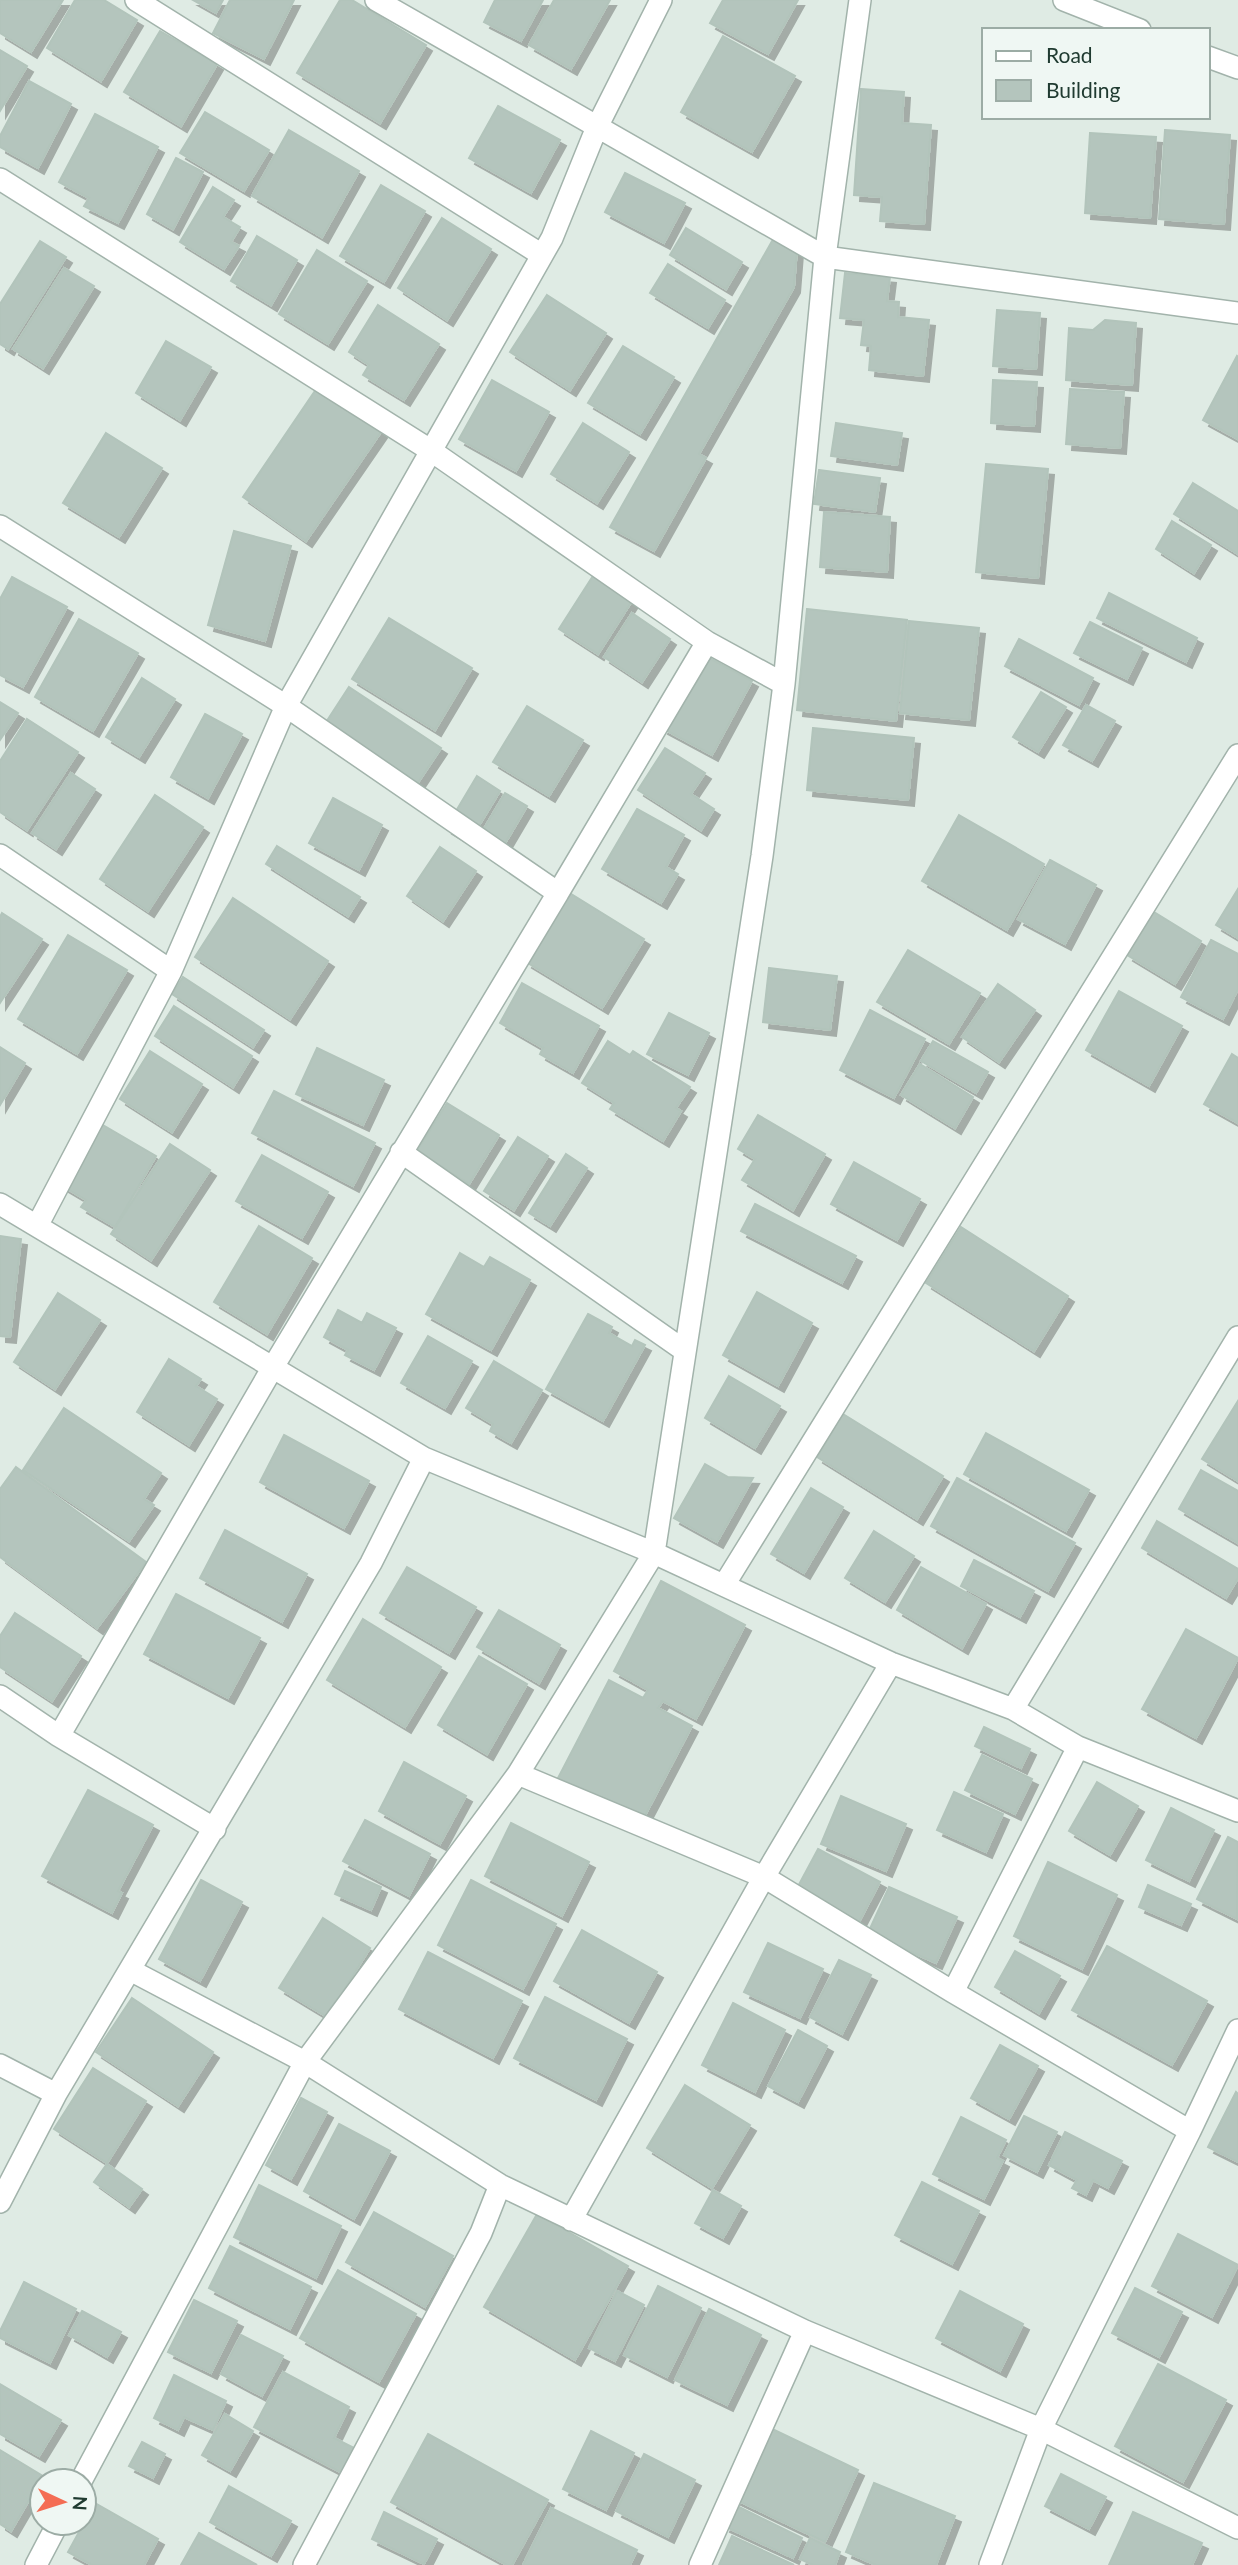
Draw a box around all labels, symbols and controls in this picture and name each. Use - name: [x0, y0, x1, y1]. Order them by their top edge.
- legend: [982, 28, 1210, 119]
- text: Road: [1046, 42, 1093, 67]
- text: Building: [1046, 77, 1121, 102]
- north arrow: [28, 2467, 98, 2537]
- text: N: [68, 2495, 92, 2511]

